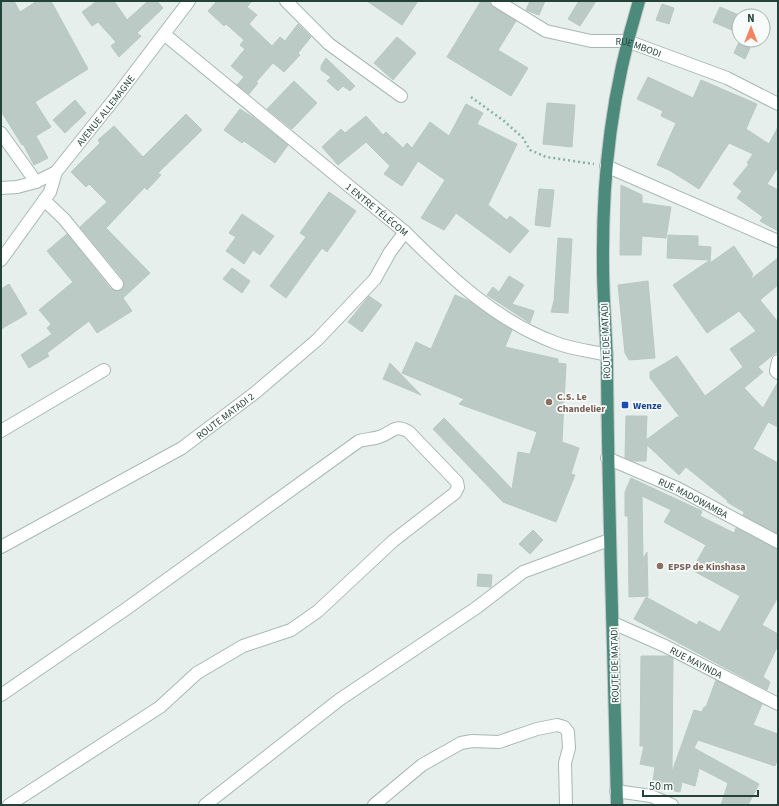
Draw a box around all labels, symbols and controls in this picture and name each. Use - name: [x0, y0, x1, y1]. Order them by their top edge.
- north arrow: [731, 8, 771, 48]
- text: N: [747, 11, 755, 26]
- street label: RUE MBODI: [615, 35, 663, 61]
- street label: AVENUE ALLEMAGNE: [73, 72, 138, 149]
- street label: 1 ENTRE TÉLÉCOM: [342, 180, 411, 240]
- street label: ROUTE DE MATADI: [598, 303, 614, 379]
- street label: ROUTE MATADI 2: [193, 390, 257, 443]
- place label: C.S. Le Chandelier: [557, 390, 605, 416]
- marker: C.S. Le Chandelier: [544, 397, 554, 407]
- place label: Wenze: [633, 399, 662, 413]
- marker: Wenze: [620, 400, 630, 410]
- street label: RUE MADOWAMBA: [656, 475, 731, 522]
- place label: EPSP de Kinshasa: [668, 560, 746, 574]
- marker: EPSP de Kinshasa: [655, 561, 665, 571]
- street label: ROUTE DE MATADI: [607, 627, 623, 703]
- street label: RUE MAYINDA: [667, 644, 725, 683]
- scale bar: [643, 772, 758, 798]
- text: 50 m: [649, 778, 673, 795]

